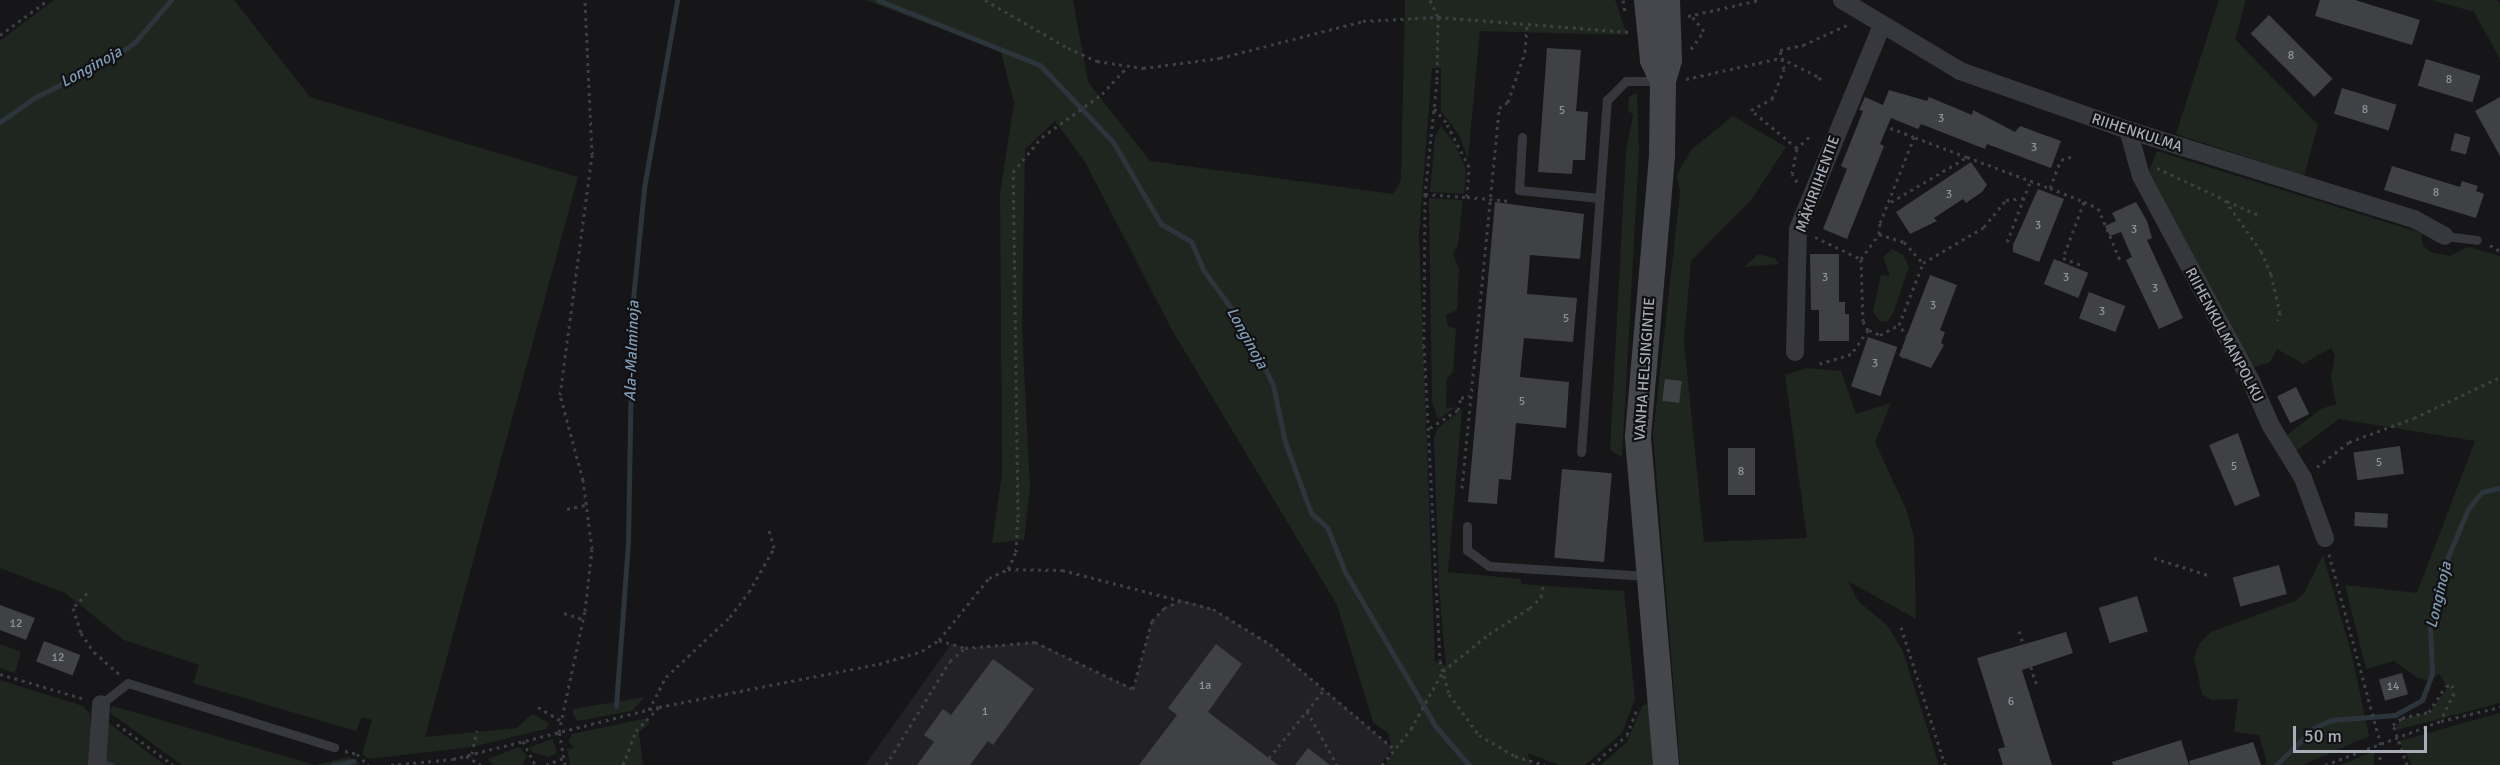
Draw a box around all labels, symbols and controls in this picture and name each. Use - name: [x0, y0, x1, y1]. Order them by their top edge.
- water label: Longinoja: [57, 42, 125, 92]
- house number: 8: [2288, 49, 2294, 63]
- house number: 8: [2446, 73, 2452, 87]
- house number: 8: [2362, 103, 2368, 117]
- house number: 5: [1559, 104, 1565, 118]
- street label: RIIHENKULMA: [2089, 110, 2185, 156]
- house number: 3: [1938, 112, 1944, 126]
- street label: MÄKIRIIHENTIE: [1792, 133, 1844, 235]
- house number: 3: [2031, 141, 2037, 155]
- house number: 8: [2433, 186, 2439, 200]
- house number: 3: [1946, 188, 1952, 202]
- house number: 3: [2035, 219, 2041, 233]
- house number: 3: [2131, 223, 2137, 237]
- street label: RIIHENKULMANPOLKU: [2181, 265, 2267, 405]
- house number: 3: [1822, 271, 1828, 285]
- house number: 3: [2063, 271, 2069, 285]
- house number: 3: [2152, 282, 2158, 296]
- street label: VANHA HELSINGINTIE: [1631, 297, 1659, 441]
- house number: 3: [1930, 299, 1936, 313]
- water label: Ala-Malminoja: [621, 300, 643, 402]
- water label: Longinoja: [1222, 304, 1272, 372]
- house number: 3: [2099, 305, 2105, 319]
- house number: 5: [1563, 312, 1569, 326]
- house number: 3: [1872, 357, 1878, 371]
- house number: 5: [1519, 395, 1525, 409]
- house number: 5: [2376, 456, 2382, 470]
- house number: 5: [2231, 460, 2237, 474]
- house number: 8: [1738, 465, 1744, 479]
- water label: Longinoja: [2422, 560, 2456, 630]
- house number: 12: [10, 617, 22, 631]
- house number: 12: [52, 651, 64, 665]
- house number: 1a: [1199, 679, 1211, 693]
- house number: 14: [2387, 680, 2399, 694]
- house number: 6: [2008, 695, 2014, 709]
- house number: 1: [982, 705, 988, 719]
- scale bar: [2296, 714, 2430, 752]
- text: 50 m: [2304, 725, 2342, 747]

